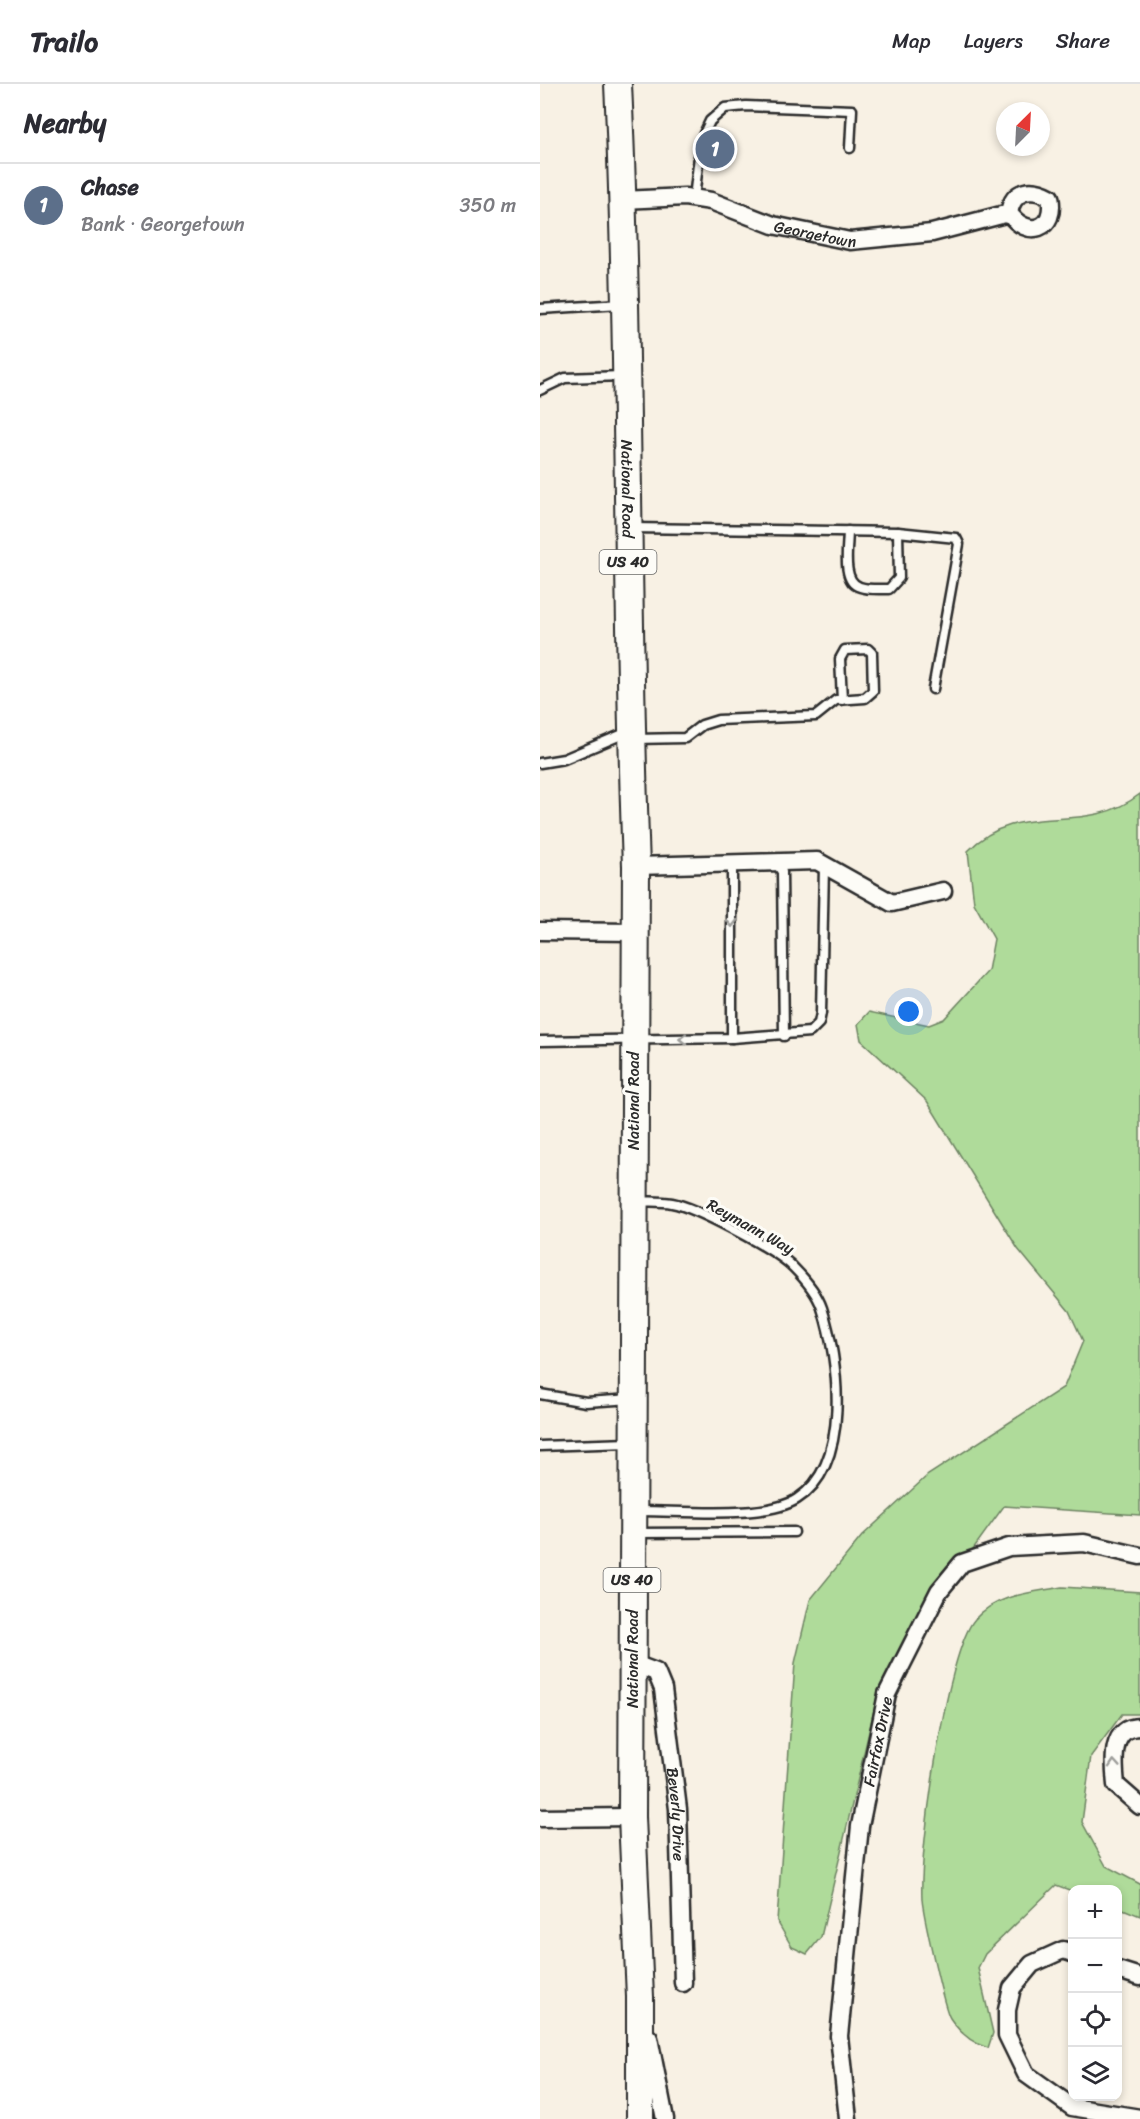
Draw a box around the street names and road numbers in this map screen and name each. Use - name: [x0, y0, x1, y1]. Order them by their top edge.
- street label: Georgetown: [772, 212, 858, 256]
- street label: National Road: [612, 440, 643, 540]
- road number: US 40: [600, 550, 656, 574]
- street label: National Road: [619, 1050, 648, 1150]
- street label: Reymann Way: [701, 1190, 801, 1263]
- road number: US 40: [604, 1568, 661, 1592]
- street label: National Road: [618, 1608, 647, 1708]
- street label: Fairfax Drive: [854, 1694, 901, 1789]
- street label: Beverly Drive: [658, 1766, 693, 1861]

